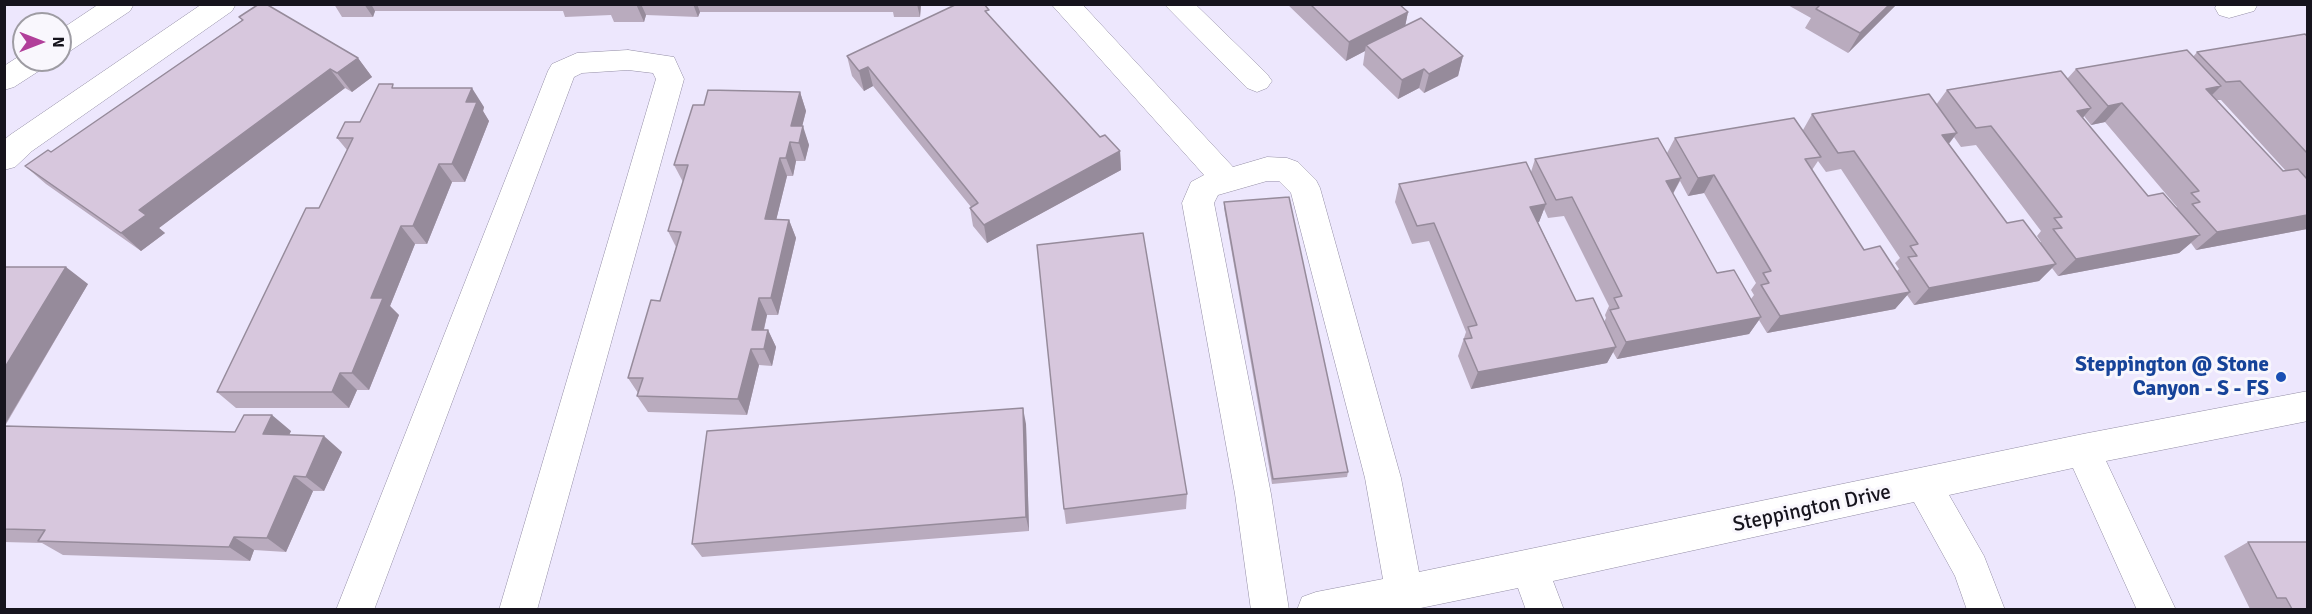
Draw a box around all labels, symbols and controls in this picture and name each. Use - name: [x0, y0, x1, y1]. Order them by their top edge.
- north arrow: [12, 12, 72, 72]
- text: N: [48, 36, 68, 48]
- place label: Steppington @ Stone Canyon - S - FS: [2075, 352, 2269, 402]
- marker: Steppington @ Stone Canyon - S - FS: [2274, 370, 2288, 384]
- street label: Steppington Drive: [1731, 480, 1893, 538]

